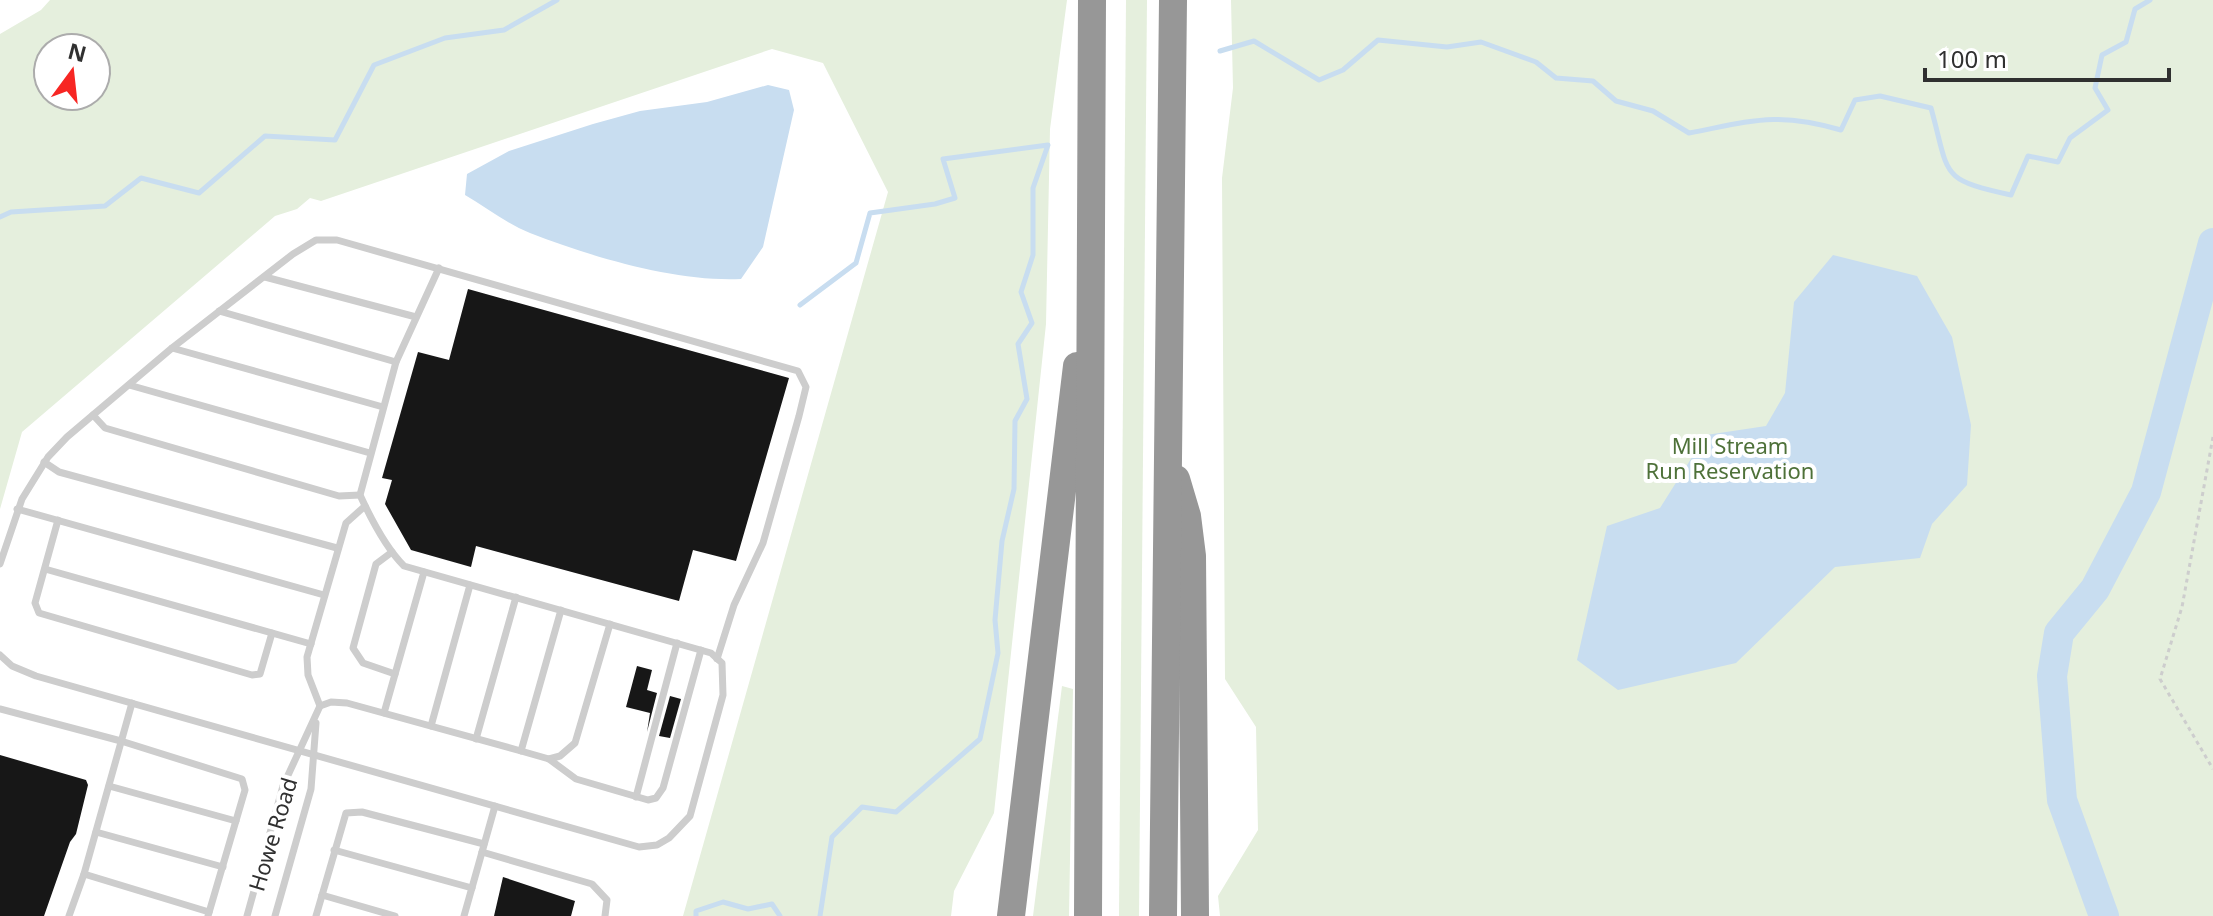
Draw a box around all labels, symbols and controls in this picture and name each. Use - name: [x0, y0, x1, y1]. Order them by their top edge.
- north arrow: [32, 32, 112, 112]
- scale bar: [1925, 32, 2169, 82]
- text: N: [65, 35, 90, 69]
- text: 100 m: [1937, 42, 2007, 75]
- park label: Mill Stream Run Reservation: [1646, 430, 1814, 485]
- street label: Howe Road: [240, 773, 304, 895]

